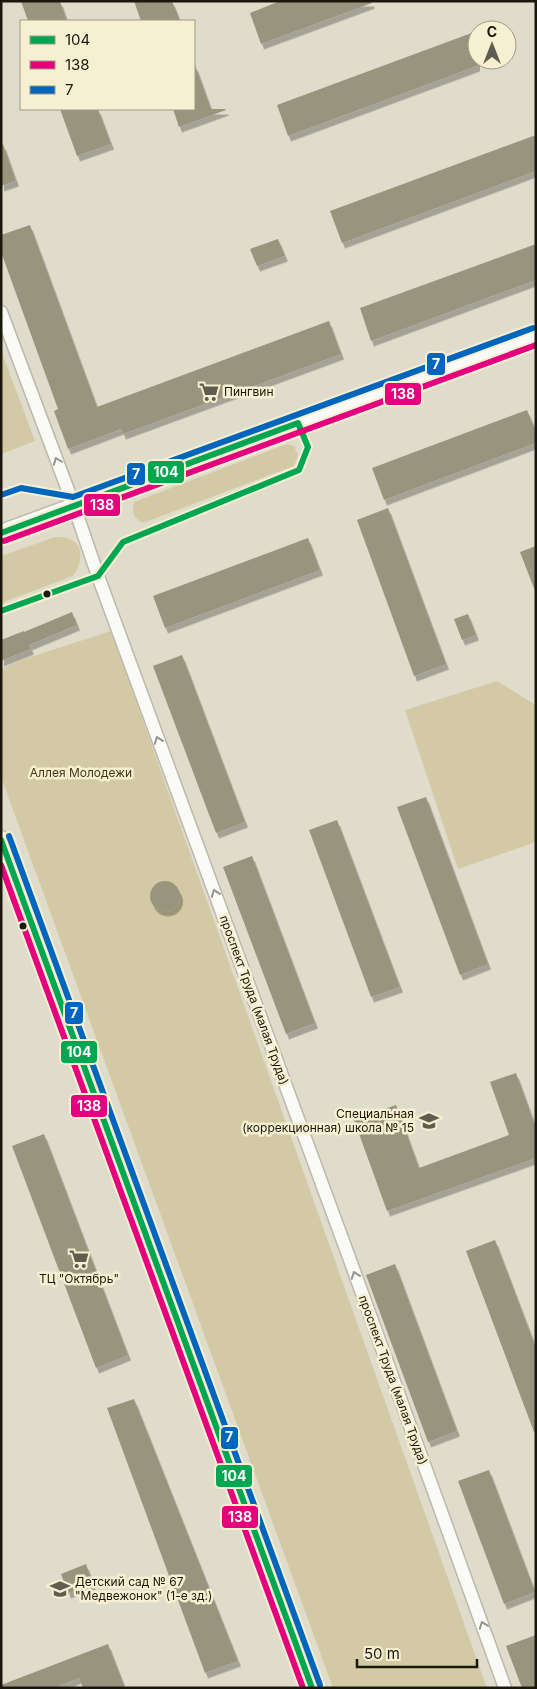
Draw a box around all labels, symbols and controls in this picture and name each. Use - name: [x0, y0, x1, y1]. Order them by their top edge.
- legend: [20, 20, 195, 110]
- north arrow: [467, 20, 517, 70]
- text: С: [487, 23, 497, 40]
- text: 104: [65, 30, 90, 49]
- text: 138: [65, 55, 90, 74]
- text: 7: [65, 80, 74, 99]
- line badge: 7: [426, 352, 446, 376]
- text: 7: [432, 355, 440, 372]
- supermarket icon: Пингвин: [198, 381, 220, 403]
- line badge: 138: [384, 382, 422, 406]
- place label: Пингвин: [224, 384, 274, 399]
- text: 138: [391, 385, 415, 402]
- one-way arrow: [53, 457, 63, 466]
- line badge: 104: [147, 460, 185, 484]
- line badge: 7: [126, 462, 146, 486]
- text: 104: [154, 463, 178, 480]
- text: 7: [132, 465, 140, 482]
- line badge: 138: [83, 493, 121, 517]
- text: 138: [90, 496, 114, 513]
- unlabelled marker: [42, 589, 52, 599]
- one-way arrow: [154, 737, 164, 745]
- park label: Аллея Молодежи: [30, 765, 132, 780]
- one-way arrow: [211, 889, 221, 898]
- street label: проспект Труда (малая Труда): [217, 913, 292, 1087]
- unlabelled marker: [18, 921, 28, 931]
- line badge: 7: [64, 1001, 84, 1025]
- text: 7: [70, 1004, 78, 1021]
- line badge: 104: [60, 1040, 98, 1064]
- text: 104: [67, 1043, 91, 1060]
- line badge: 138: [70, 1094, 108, 1118]
- text: 138: [77, 1097, 101, 1114]
- place label: Специальная (коррекционная) школа № 15: [242, 1106, 414, 1135]
- school or university icon: Специальная (коррекционная) школа № 15: [418, 1110, 440, 1132]
- supermarket icon: ТЦ "Октябрь": [68, 1248, 90, 1270]
- place label: ТЦ "Октябрь": [39, 1271, 119, 1286]
- one-way arrow: [351, 1272, 361, 1280]
- street label: проспект Труда (малая Труда): [356, 1293, 431, 1467]
- line badge: 7: [220, 1426, 239, 1450]
- text: 7: [225, 1428, 233, 1445]
- line badge: 104: [215, 1464, 253, 1488]
- text: 104: [222, 1467, 246, 1484]
- line badge: 138: [221, 1505, 259, 1529]
- text: 138: [228, 1508, 252, 1525]
- place label: Детский сад № 67 "Медвежонок" (1-е зд.): [75, 1574, 212, 1603]
- school or university icon: Детский сад № 67 "Медвежонок" (1-е зд.): [49, 1578, 71, 1600]
- one-way arrow: [479, 1621, 489, 1630]
- scale bar: [357, 1636, 477, 1668]
- text: 50 m: [364, 1644, 400, 1663]

